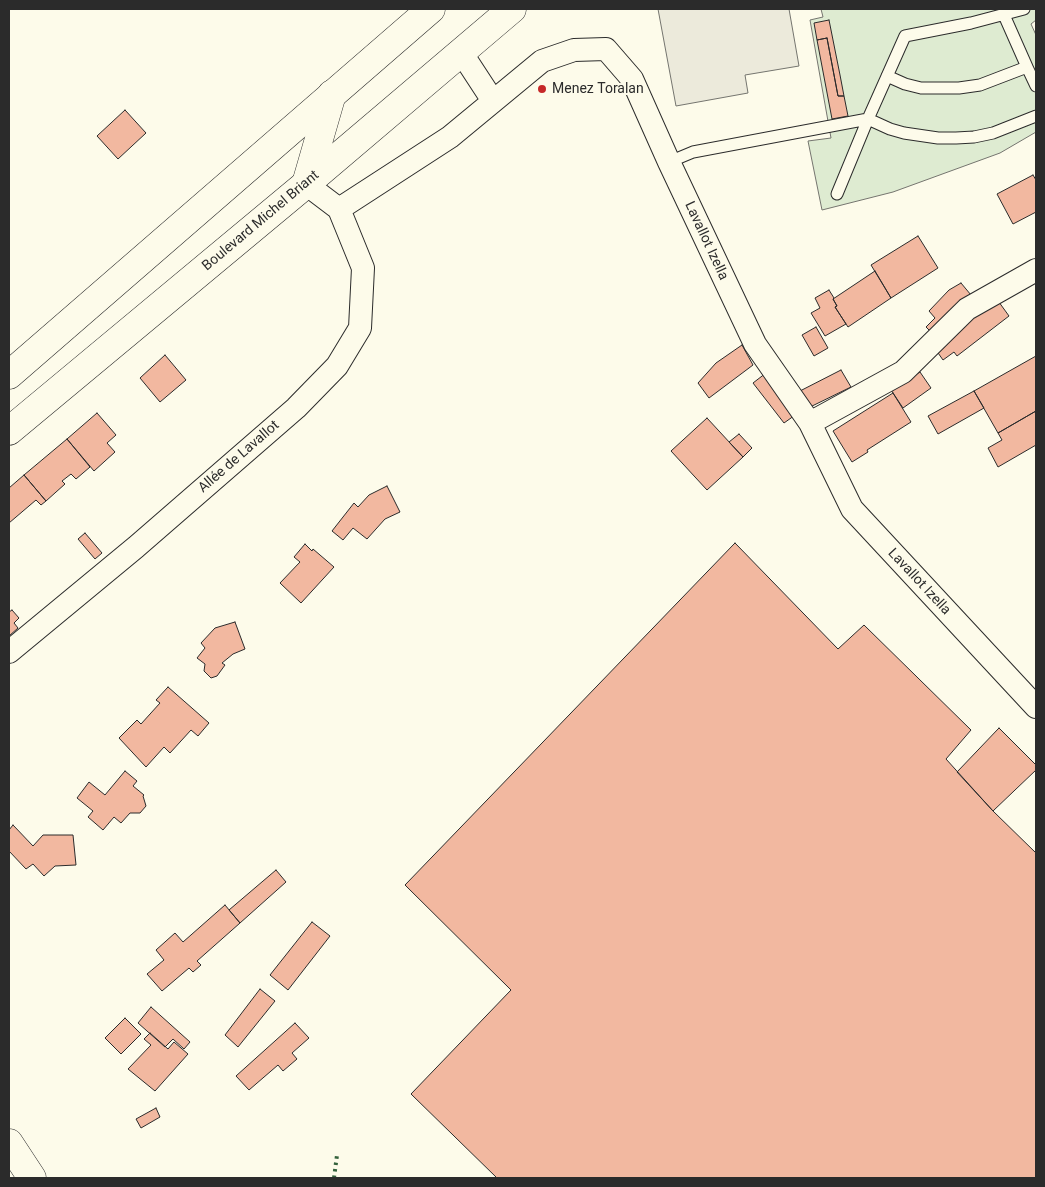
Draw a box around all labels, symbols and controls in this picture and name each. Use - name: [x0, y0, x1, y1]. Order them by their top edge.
- place label: Menez Toralan: [552, 81, 644, 97]
- marker: Menez Toralan: [536, 83, 548, 95]
- street label: Boulevard Michel Briant: [199, 167, 323, 275]
- street label: Lavallot Izella: [680, 199, 732, 283]
- street label: Allée de Lavallot: [195, 417, 283, 497]
- street label: Lavallot Izella: [884, 545, 954, 619]

